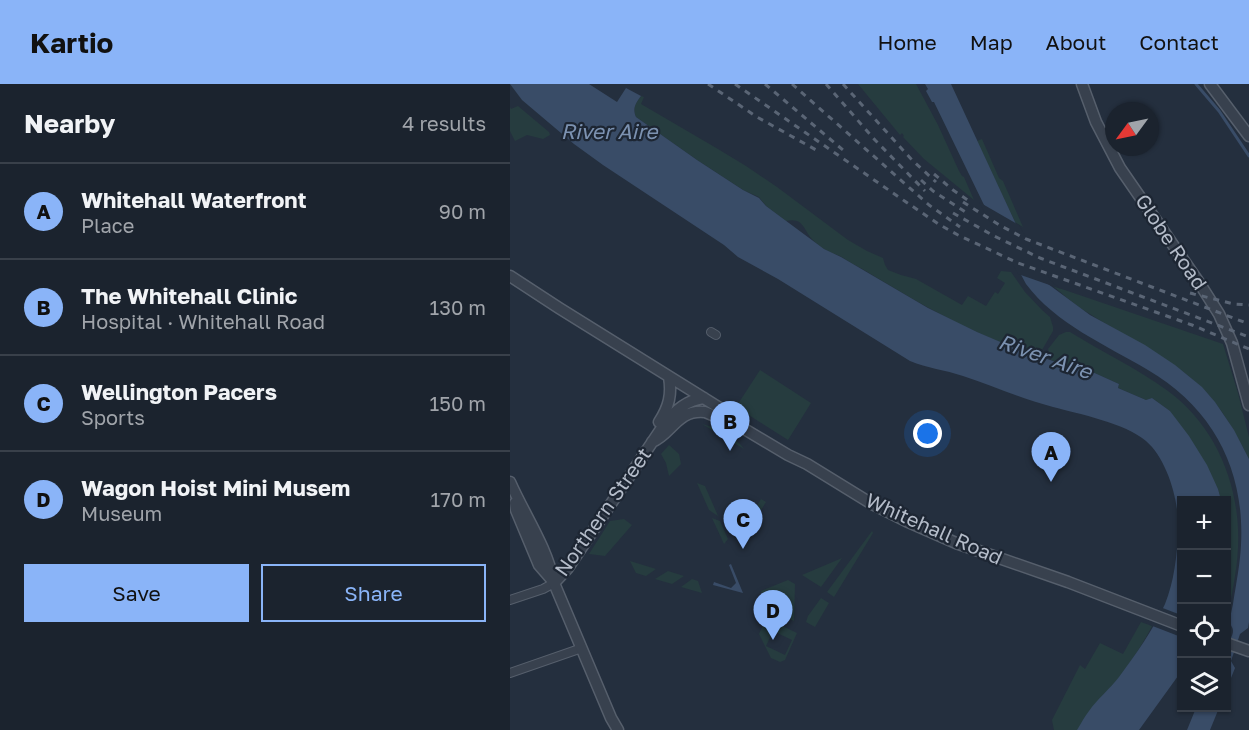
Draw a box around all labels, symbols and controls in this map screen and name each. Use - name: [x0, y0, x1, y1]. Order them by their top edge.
- text: Kartio: [30, 26, 113, 59]
- text: Home: [877, 29, 937, 55]
- text: Map: [970, 29, 1013, 55]
- text: About: [1046, 29, 1106, 55]
- text: Contact: [1139, 29, 1219, 55]
- north arrow: [1105, 102, 1159, 156]
- text: Nearby: [24, 108, 115, 139]
- text: 4 results: [402, 111, 486, 135]
- water label: River Aire: [561, 118, 659, 144]
- text: Whitehall Waterfront: [81, 186, 306, 213]
- street label: Globe Road: [1131, 189, 1213, 294]
- text: A: [36, 199, 51, 223]
- text: 90 m: [439, 199, 486, 223]
- text: Place: [81, 213, 134, 237]
- text: The Whitehall Clinic: [81, 282, 298, 309]
- text: B: [36, 295, 51, 319]
- text: 130 m: [430, 295, 486, 319]
- text: Hospital · Whitehall Road: [81, 309, 325, 333]
- water label: River Aire: [995, 328, 1097, 385]
- text: Wellington Pacers: [81, 378, 277, 405]
- text: C: [36, 391, 51, 415]
- text: 150 m: [430, 391, 486, 415]
- pin: B: [710, 402, 750, 451]
- text: Sports: [81, 405, 145, 429]
- your location: [913, 419, 942, 448]
- pin: A: [1032, 432, 1070, 482]
- street label: Northern Street: [549, 442, 655, 580]
- text: Wagon Hoist Mini Musem: [81, 474, 350, 501]
- text: D: [36, 487, 51, 511]
- text: 170 m: [431, 487, 486, 511]
- street label: Whitehall Road: [862, 487, 1006, 569]
- map controls: [1177, 496, 1231, 712]
- button: +: [1177, 496, 1231, 550]
- pin: C: [724, 500, 762, 549]
- text: Museum: [81, 501, 162, 525]
- button: −: [1177, 550, 1231, 604]
- button: Save: [24, 564, 249, 622]
- button: Share: [261, 564, 486, 622]
- pin: D: [754, 590, 792, 640]
- button: locate: [1177, 604, 1231, 658]
- button: layers: [1177, 658, 1231, 712]

